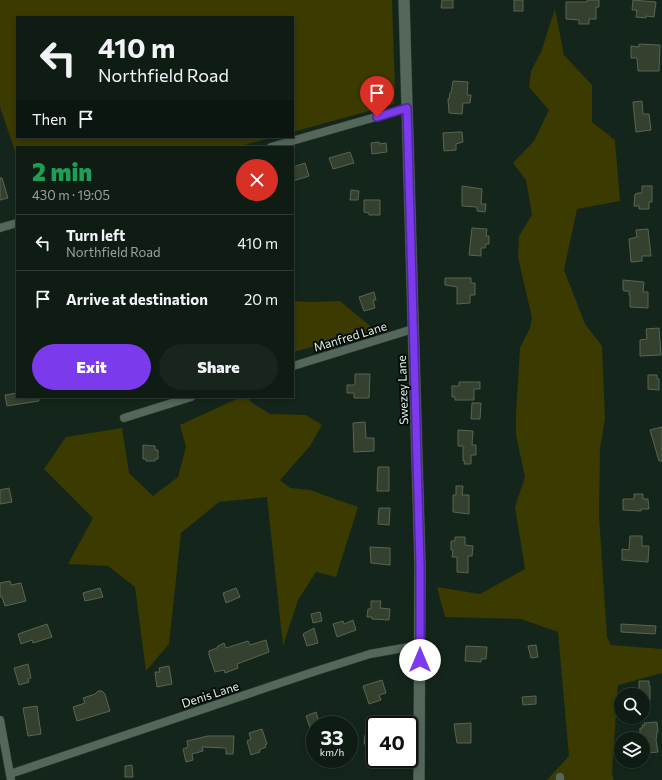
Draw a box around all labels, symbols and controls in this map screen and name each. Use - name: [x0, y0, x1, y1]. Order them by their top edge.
- text: 410 m: [98, 30, 175, 64]
- icon: left: [32, 32, 84, 84]
- text: Northfield Road: [98, 64, 229, 86]
- pin: [360, 76, 394, 117]
- icon: arrive: [366, 82, 388, 104]
- icon: arrive: [75, 108, 97, 130]
- text: Then: [32, 110, 67, 128]
- text: 2 min: [32, 157, 92, 186]
- button: close: [236, 159, 278, 201]
- text: 430 m · 19:05: [32, 187, 110, 203]
- text: Turn left: [66, 226, 125, 244]
- icon: left: [32, 232, 54, 254]
- text: 410 m: [237, 234, 278, 252]
- text: Northfield Road: [66, 244, 161, 260]
- icon: arrive: [32, 288, 54, 310]
- text: Arrive at destination: [66, 290, 208, 308]
- text: 20 m: [244, 290, 278, 308]
- street label: Manfred Lane: [312, 318, 388, 354]
- button: Exit: [32, 344, 151, 390]
- button: Share: [159, 344, 278, 390]
- street label: Swezey Lane: [394, 355, 410, 425]
- position arrow: [399, 639, 441, 681]
- street label: Denis Lane: [180, 678, 240, 710]
- map controls: [614, 688, 650, 768]
- button: search: [614, 688, 650, 724]
- speed limit sign: 40: [366, 716, 418, 768]
- text: 33: [320, 725, 344, 749]
- button: layers: [614, 732, 650, 768]
- text: km/h: [320, 746, 344, 758]

